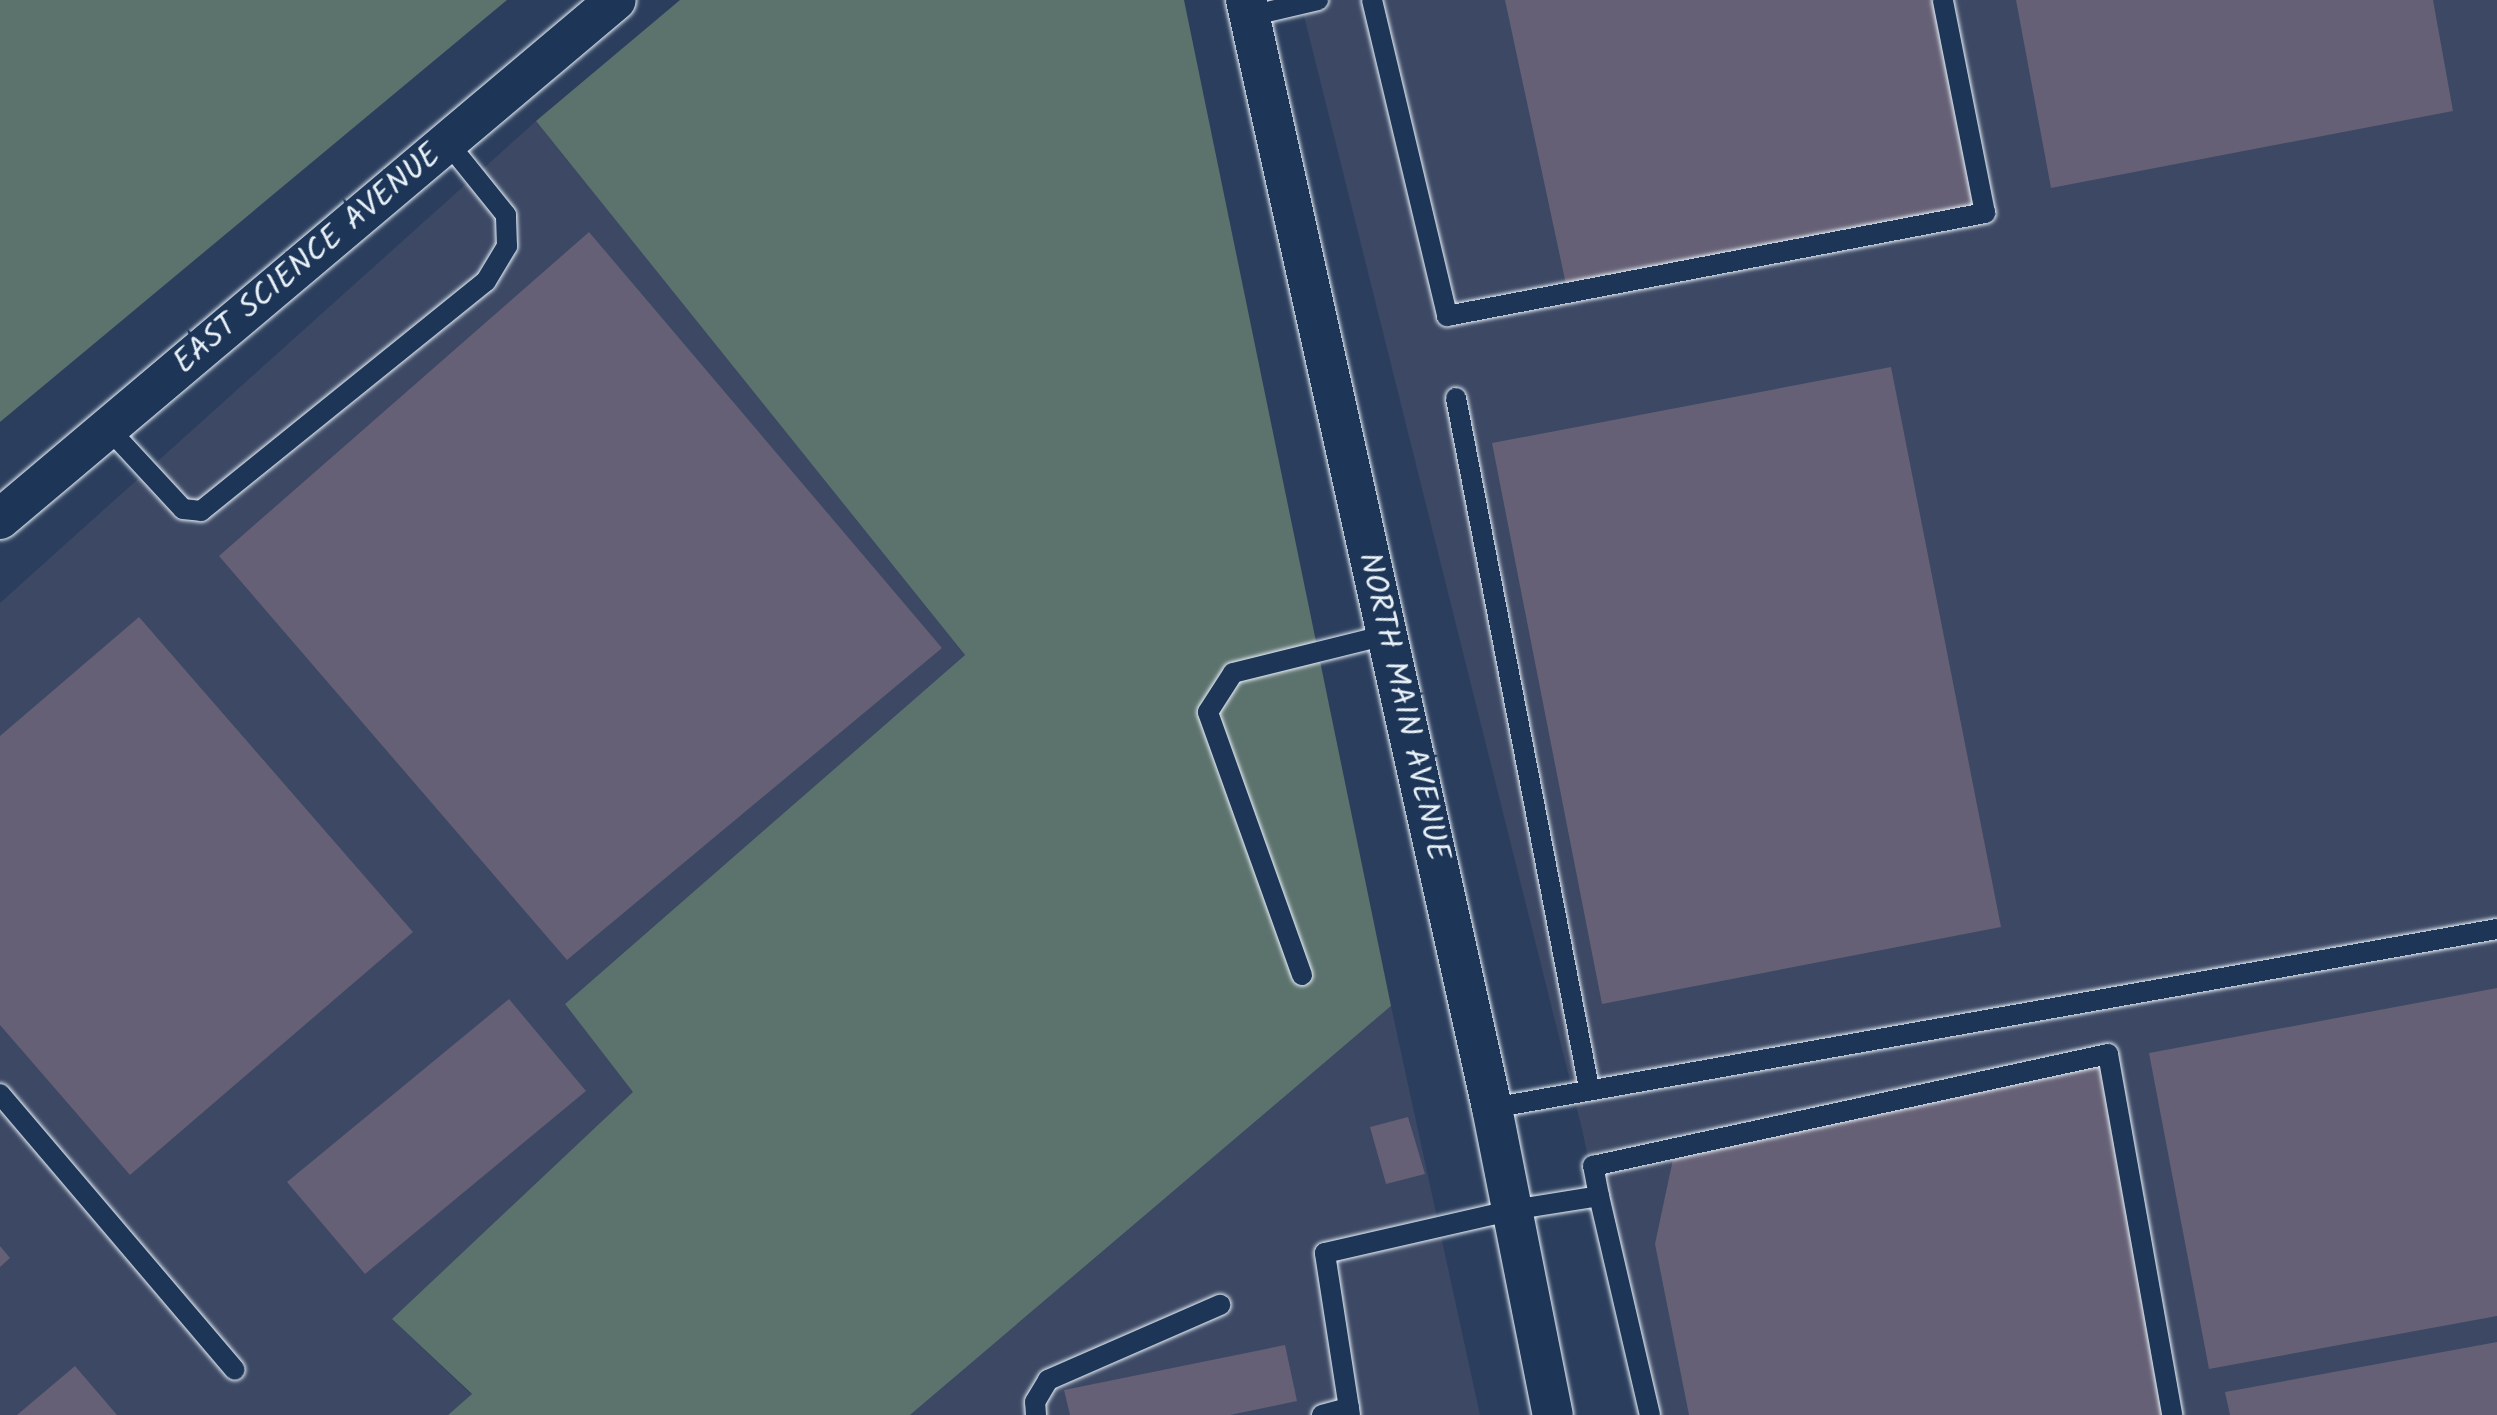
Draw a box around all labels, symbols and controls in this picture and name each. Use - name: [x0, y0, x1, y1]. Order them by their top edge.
- street label: EAST SCIENCE AVENUE: [167, 137, 449, 383]
- street label: NORTH MAIN AVENUE: [1348, 549, 1456, 865]

